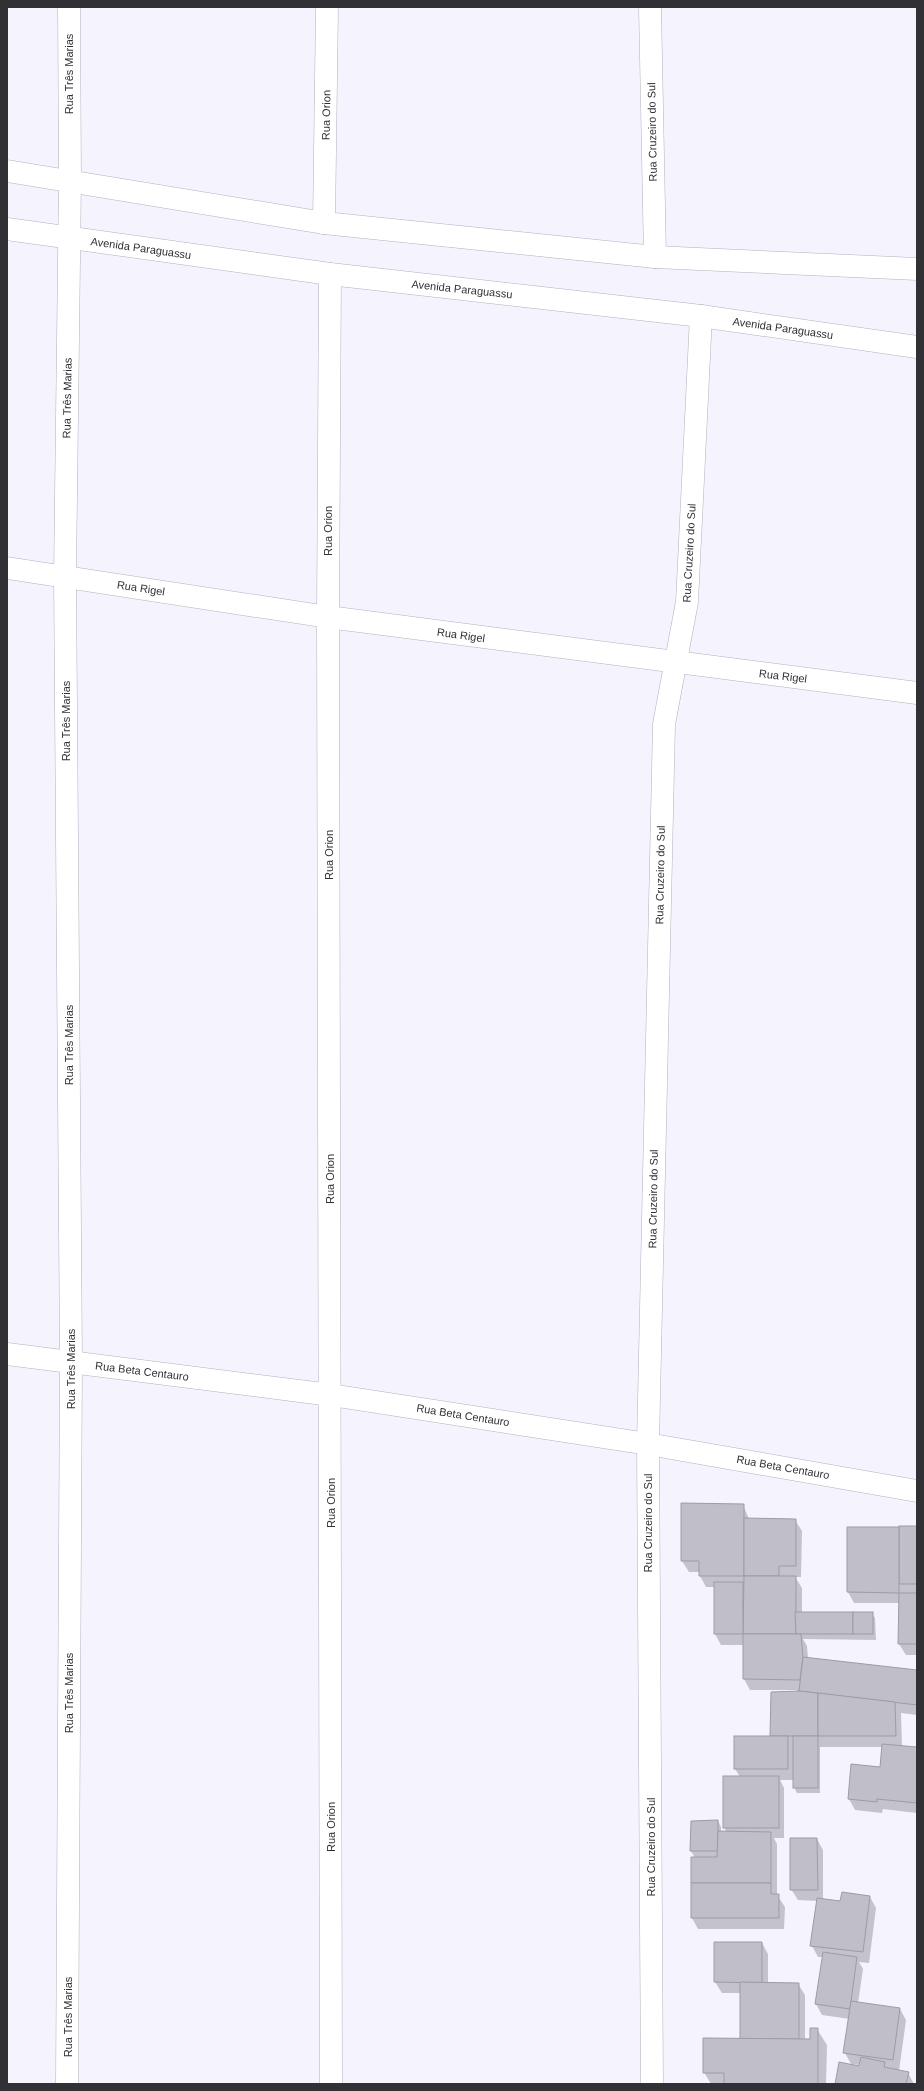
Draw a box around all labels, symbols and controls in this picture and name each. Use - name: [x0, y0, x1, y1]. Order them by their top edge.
- street label: Rua Três Marias: [63, 33, 75, 114]
- street label: Rua Cruzeiro do Sul: [645, 82, 659, 182]
- street label: Rua Orion: [320, 90, 332, 140]
- street label: Avenida Paraguassu: [90, 235, 192, 261]
- street label: Avenida Paraguassu: [411, 278, 513, 300]
- street label: Avenida Paraguassu: [732, 315, 834, 341]
- street label: Rua Três Marias: [60, 357, 74, 438]
- street label: Rua Cruzeiro do Sul: [680, 503, 698, 603]
- street label: Rua Orion: [322, 506, 334, 556]
- street label: Rua Rigel: [116, 578, 166, 598]
- street label: Rua Rigel: [436, 626, 486, 644]
- street label: Rua Rigel: [758, 667, 808, 685]
- street label: Rua Três Marias: [60, 680, 72, 761]
- street label: Rua Cruzeiro do Sul: [653, 825, 667, 925]
- street label: Rua Orion: [323, 830, 335, 880]
- street label: Rua Três Marias: [63, 1004, 75, 1085]
- street label: Rua Cruzeiro do Sul: [646, 1149, 660, 1249]
- street label: Rua Orion: [324, 1154, 336, 1204]
- street label: Rua Três Marias: [65, 1328, 77, 1409]
- street label: Rua Beta Centauro: [95, 1359, 189, 1383]
- street label: Rua Beta Centauro: [416, 1402, 510, 1428]
- street label: Rua Beta Centauro: [736, 1453, 830, 1481]
- street label: Rua Cruzeiro do Sul: [642, 1473, 654, 1573]
- street label: Rua Orion: [325, 1478, 337, 1528]
- street label: Rua Três Marias: [63, 1652, 75, 1733]
- street label: Rua Cruzeiro do Sul: [645, 1797, 657, 1897]
- street label: Rua Orion: [325, 1802, 337, 1852]
- street label: Rua Três Marias: [62, 1976, 74, 2057]

